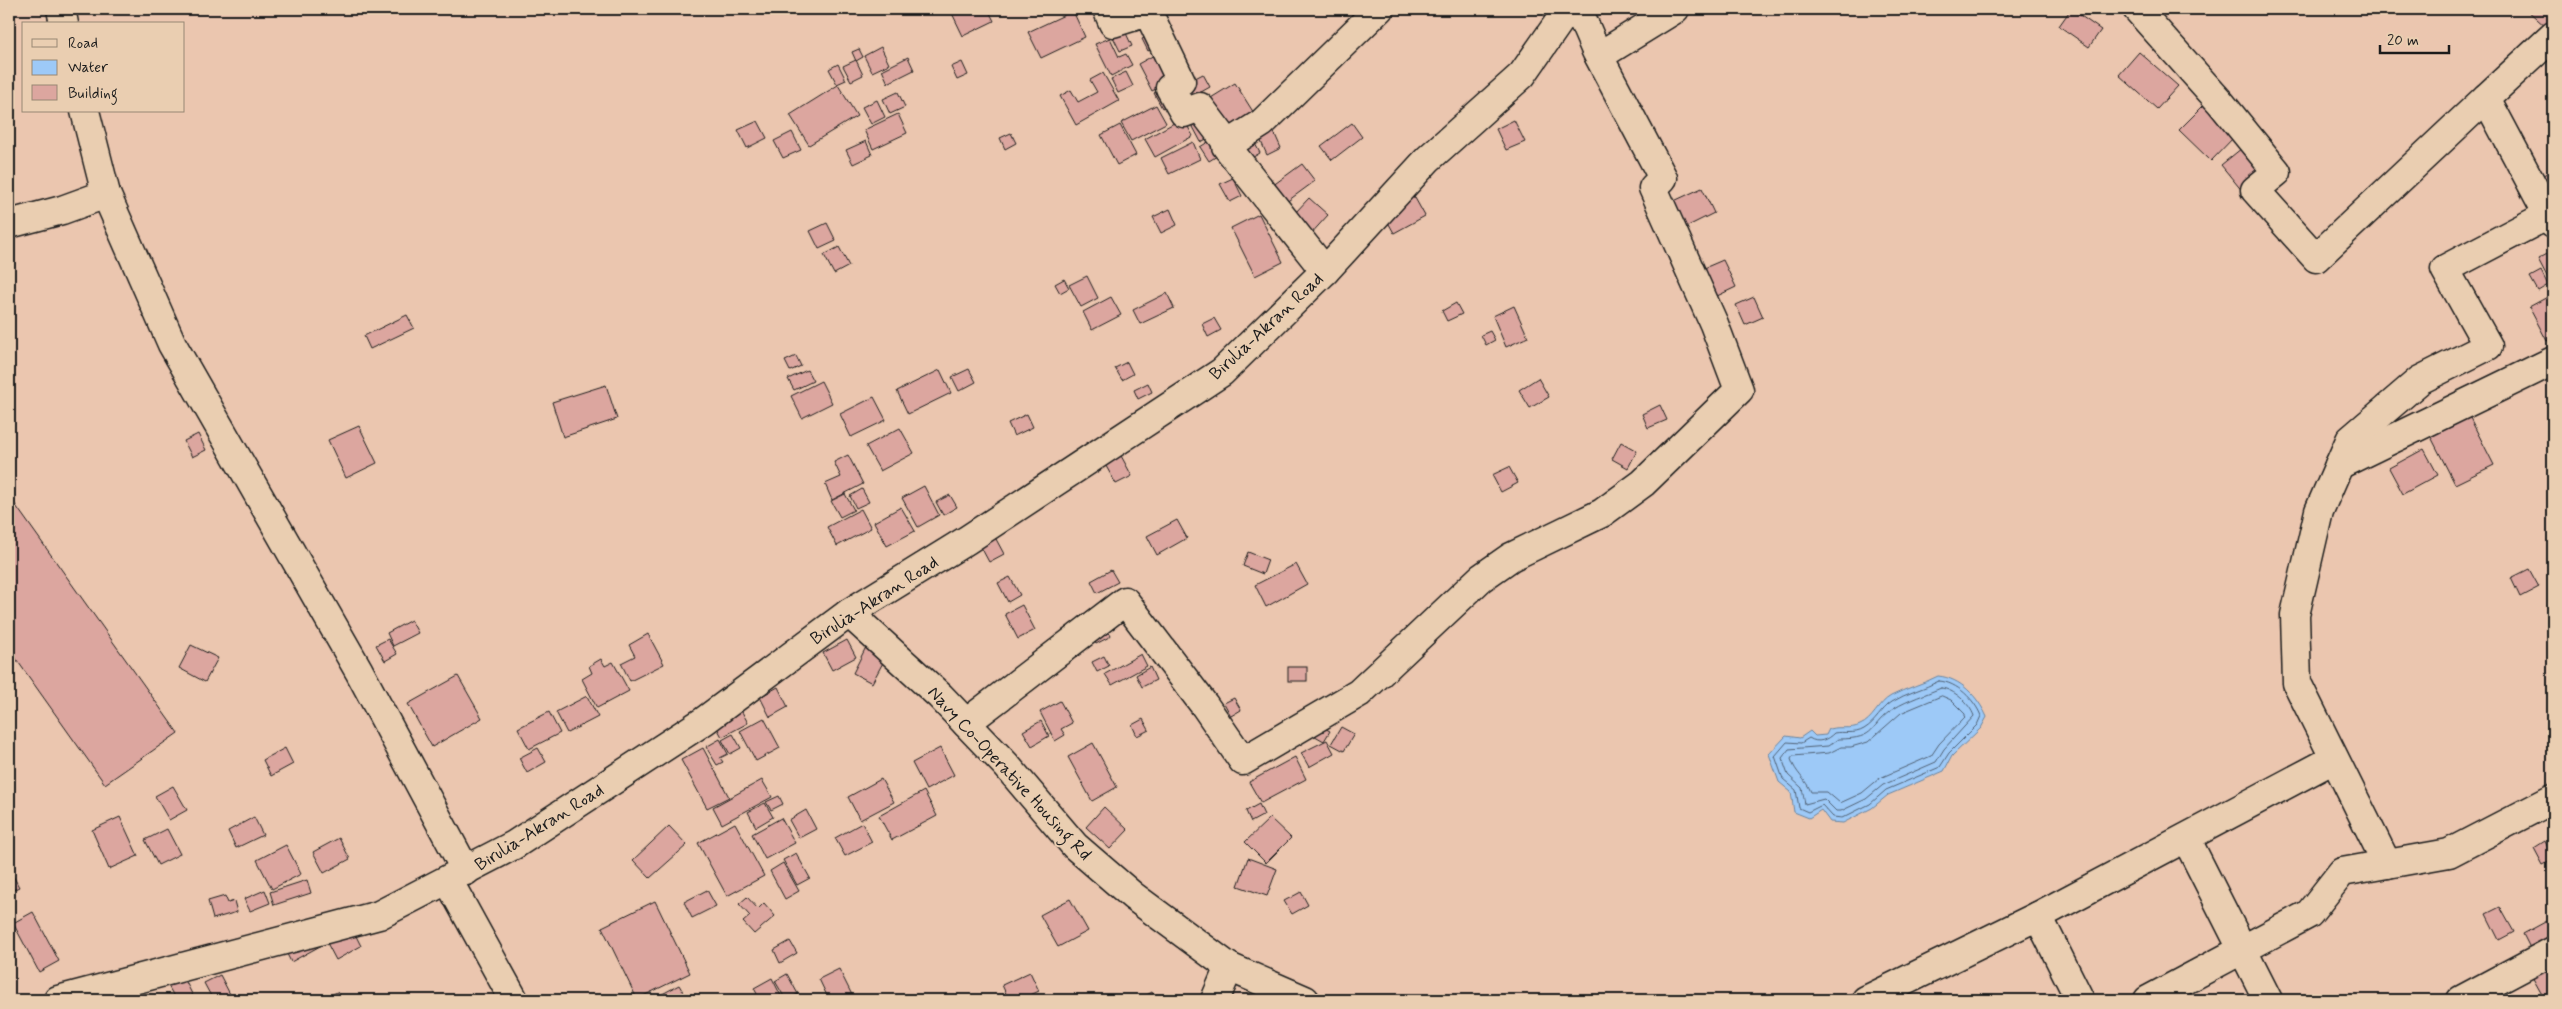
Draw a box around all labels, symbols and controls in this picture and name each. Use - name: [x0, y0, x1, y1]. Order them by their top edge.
- legend: [22, 22, 185, 112]
- scale bar: [2380, 22, 2448, 54]
- text: 20 m: [2387, 31, 2419, 51]
- text: Road: [68, 34, 98, 54]
- text: Water: [68, 58, 108, 78]
- text: Building: [68, 84, 118, 105]
- street label: Birulia-Akran Road: [1204, 268, 1329, 386]
- street label: Birulia-Akran Road: [806, 551, 943, 651]
- street label: Navy Co-Operative Housing Rd: [920, 681, 1097, 867]
- street label: Birulia-Akran Road: [470, 778, 609, 877]

